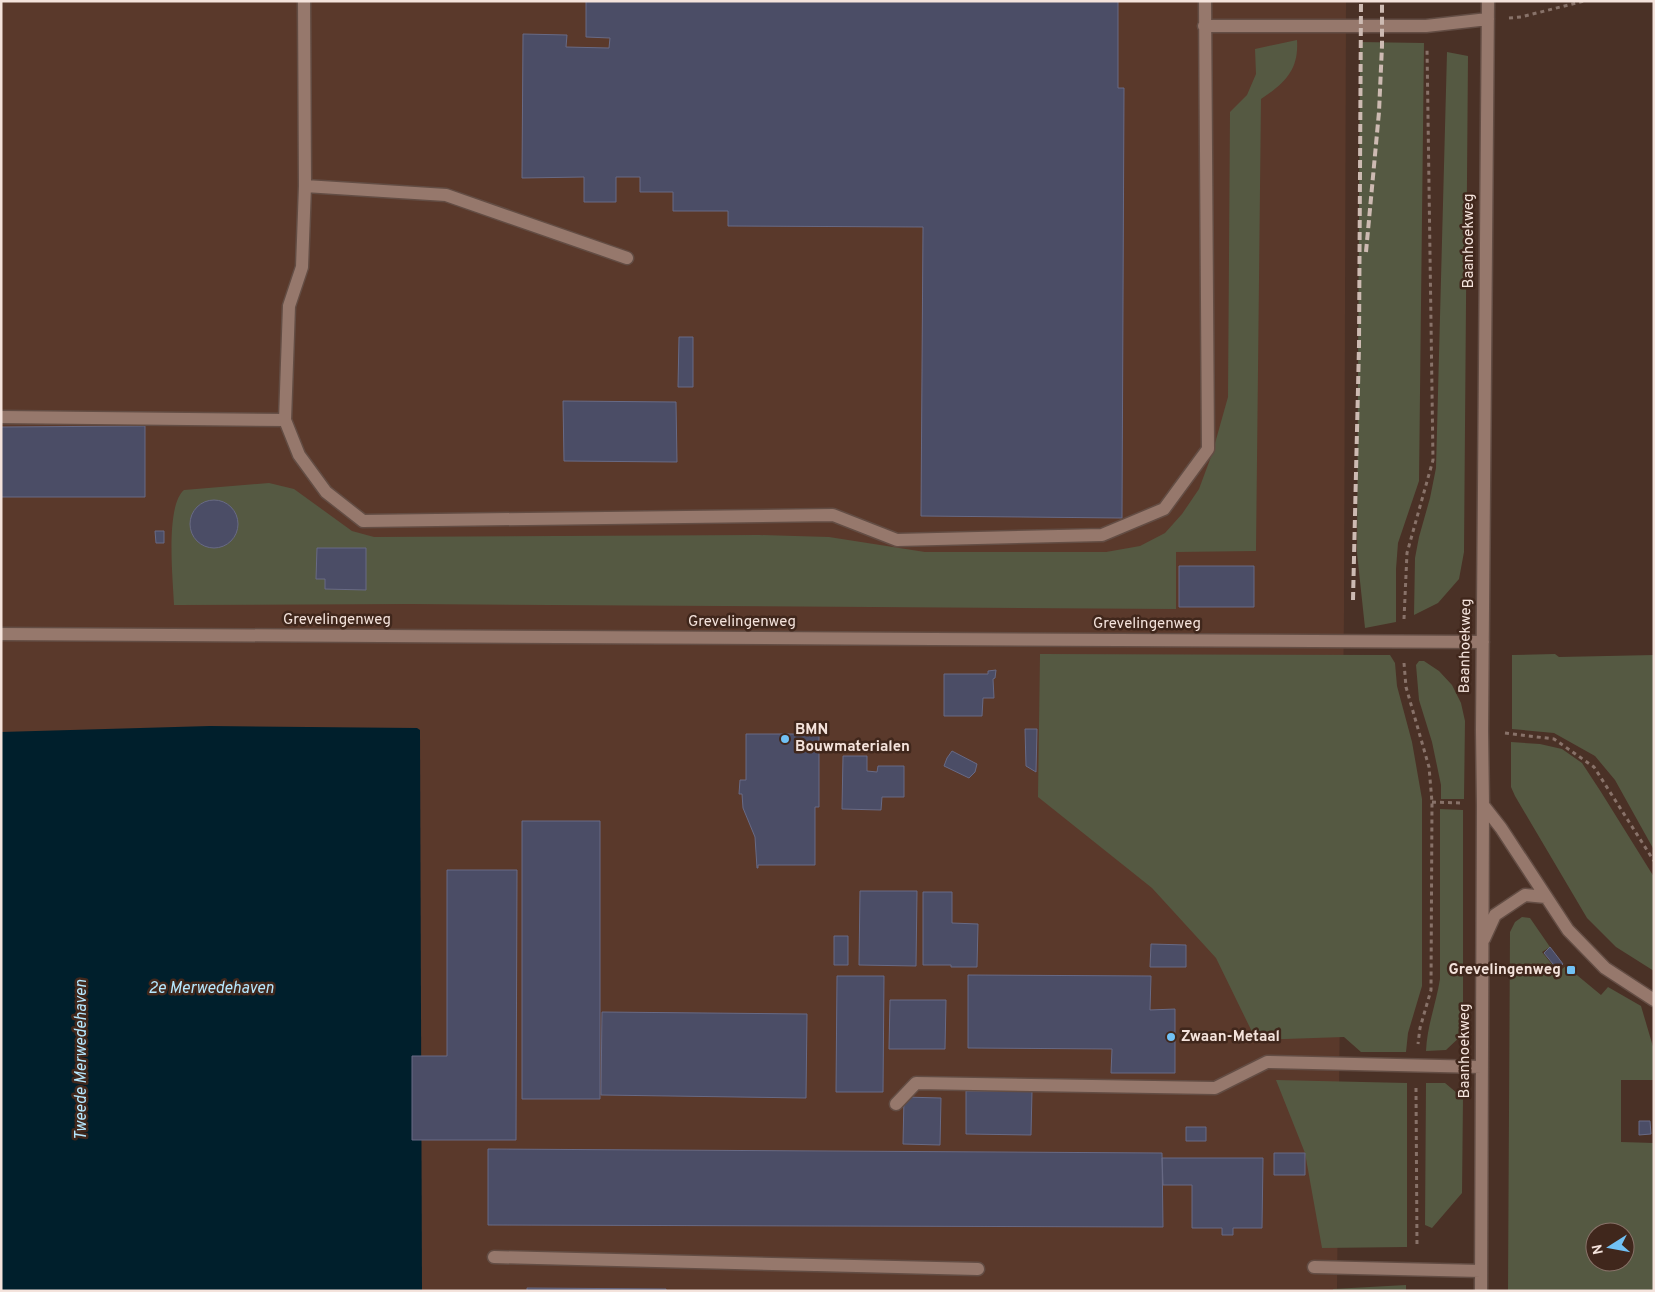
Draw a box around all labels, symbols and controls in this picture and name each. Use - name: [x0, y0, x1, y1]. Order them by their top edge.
- street label: Baanhoekweg: [1460, 194, 1479, 288]
- street label: Baanhoekweg: [1456, 598, 1476, 694]
- street label: Grevelingenweg: [283, 611, 391, 630]
- street label: Grevelingenweg: [688, 613, 796, 632]
- street label: Grevelingenweg: [1093, 615, 1201, 634]
- place label: BMN Bouwmaterialen: [795, 721, 910, 757]
- marker: BMN Bouwmaterialen: [779, 733, 791, 745]
- place label: Grevelingenweg: [1449, 961, 1561, 980]
- marker: Grevelingenweg: [1565, 964, 1577, 976]
- water label: Tweede Merwedehaven: [72, 979, 92, 1141]
- water label: 2e Merwedehaven: [148, 979, 274, 999]
- street label: Baanhoekweg: [1456, 1004, 1475, 1098]
- place label: Zwaan-Metaal: [1181, 1028, 1280, 1047]
- marker: Zwaan-Metaal: [1165, 1031, 1177, 1043]
- north arrow: [1585, 1222, 1635, 1272]
- text: N: [1589, 1243, 1608, 1256]

